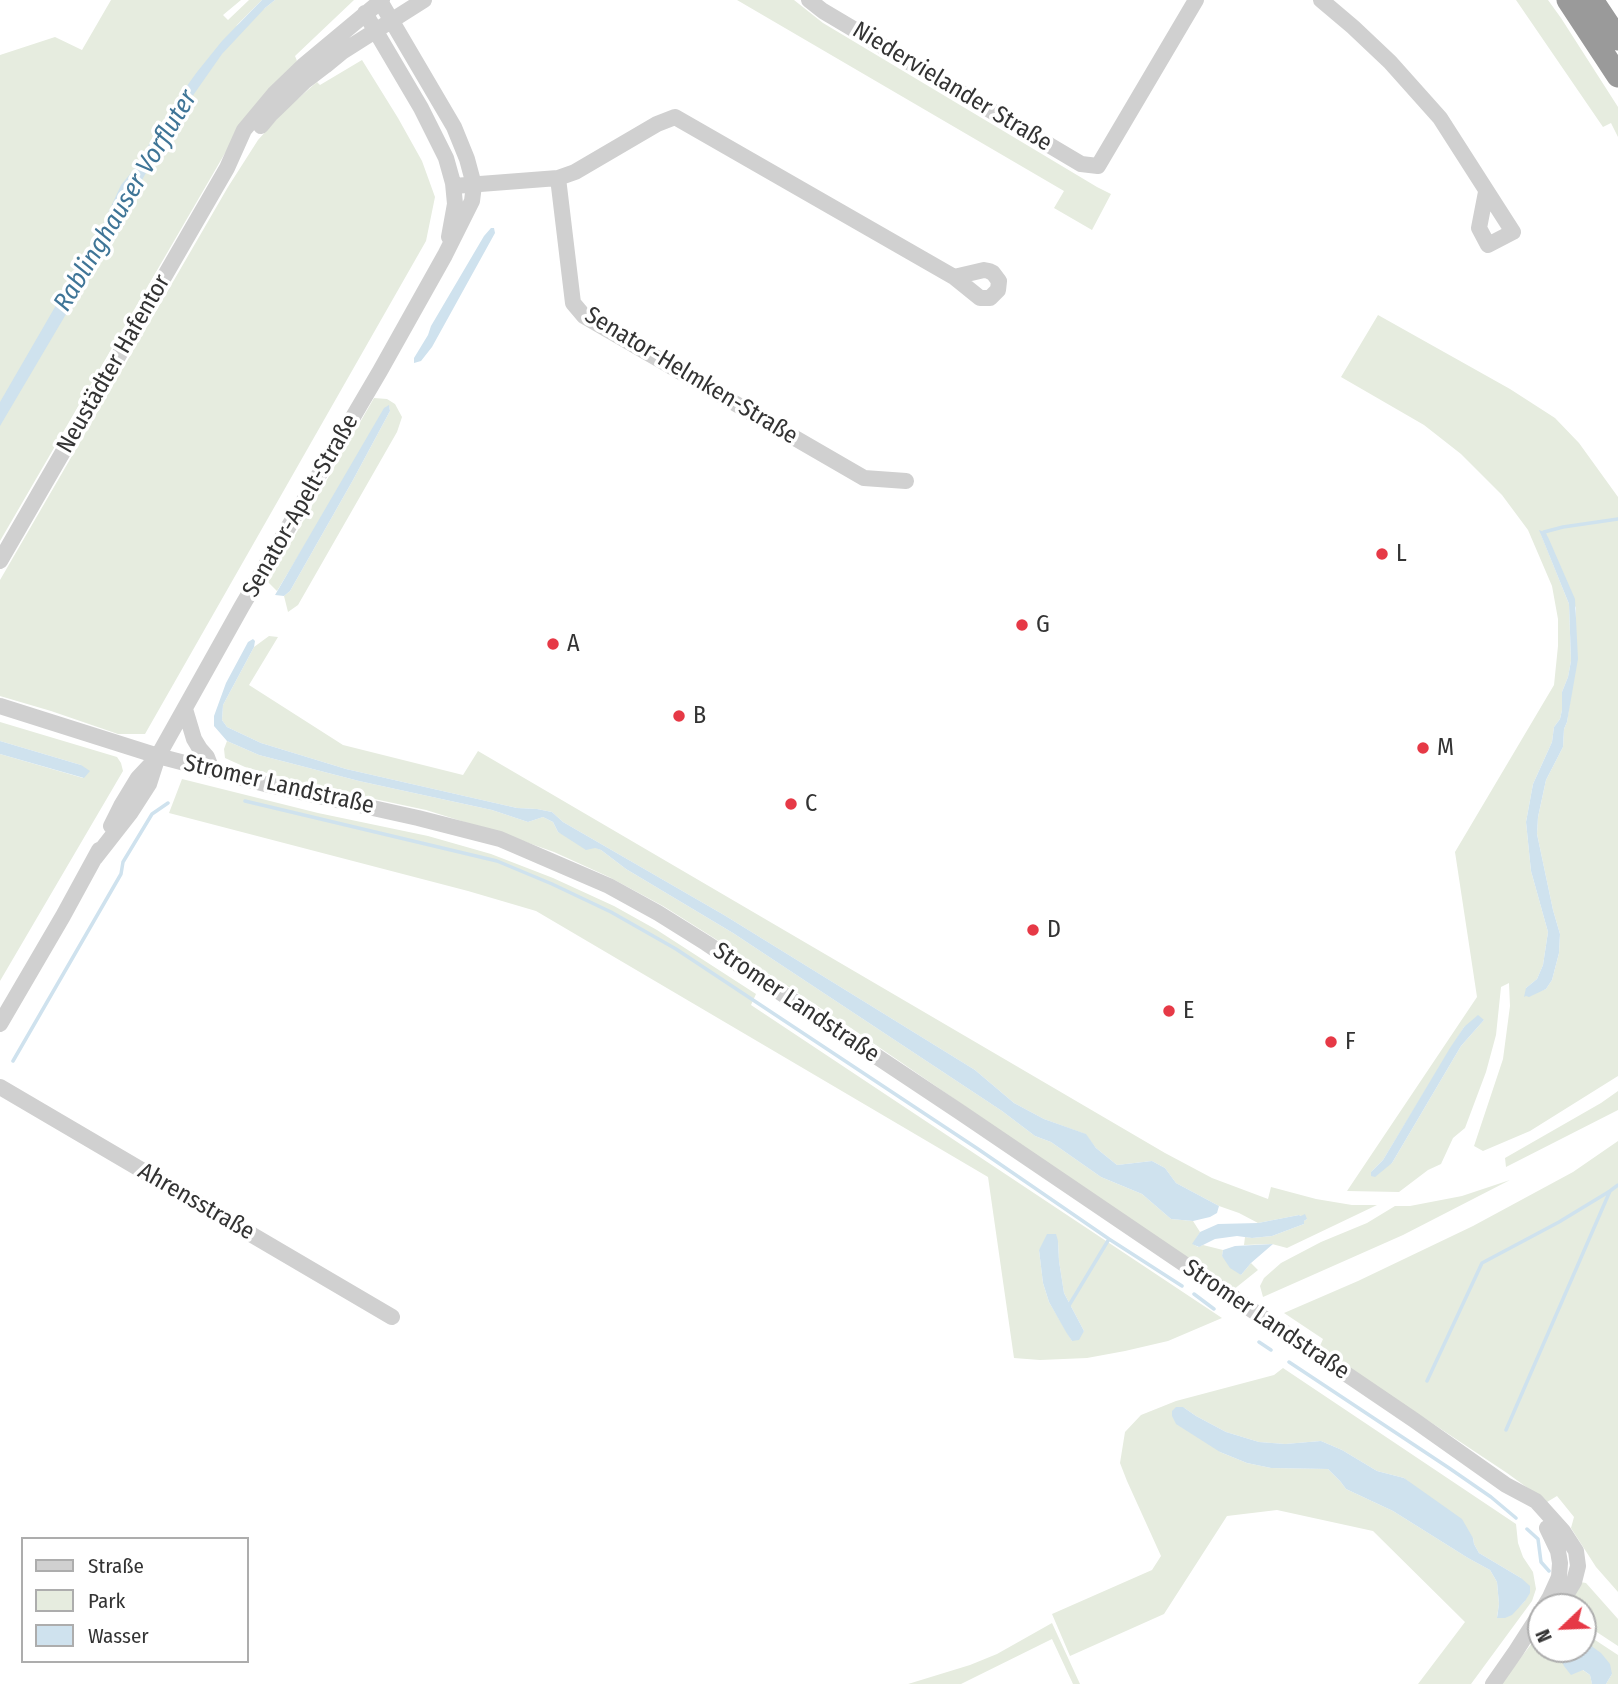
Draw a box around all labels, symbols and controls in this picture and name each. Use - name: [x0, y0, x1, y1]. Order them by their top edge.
- street label: Niedervielander Straße: [847, 16, 1057, 158]
- water label: Rablinghauser Vorfluter: [48, 85, 204, 317]
- street label: Neustädter Hafentor: [51, 270, 177, 458]
- street label: Senator-Helmken-Straße: [579, 301, 803, 451]
- street label: Senator-Apelt-Straße: [237, 409, 365, 603]
- place label: L: [1396, 540, 1407, 568]
- marker: L: [1374, 546, 1390, 562]
- place label: G: [1036, 611, 1050, 639]
- marker: G: [1014, 617, 1030, 633]
- place label: A: [567, 630, 580, 658]
- marker: A: [545, 636, 561, 652]
- place label: B: [693, 702, 706, 730]
- marker: B: [671, 708, 687, 724]
- place label: M: [1437, 734, 1454, 762]
- marker: M: [1415, 740, 1431, 756]
- street label: Stromer Landstraße: [181, 749, 377, 821]
- place label: C: [805, 790, 817, 818]
- marker: C: [783, 796, 799, 812]
- place label: D: [1047, 916, 1061, 944]
- marker: D: [1025, 922, 1041, 938]
- street label: Stromer Landstraße: [707, 937, 885, 1069]
- place label: E: [1183, 997, 1194, 1025]
- marker: E: [1161, 1003, 1177, 1019]
- place label: F: [1345, 1028, 1356, 1056]
- marker: F: [1323, 1034, 1339, 1050]
- street label: Ahrensstraße: [133, 1157, 259, 1247]
- street label: Stromer Landstraße: [1177, 1254, 1355, 1386]
- legend: [21, 1537, 248, 1663]
- text: Straße: [88, 1553, 144, 1579]
- text: Park: [88, 1588, 125, 1614]
- north arrow: [1527, 1593, 1597, 1663]
- text: Wasser: [88, 1623, 149, 1649]
- text: N: [1531, 1626, 1557, 1645]

